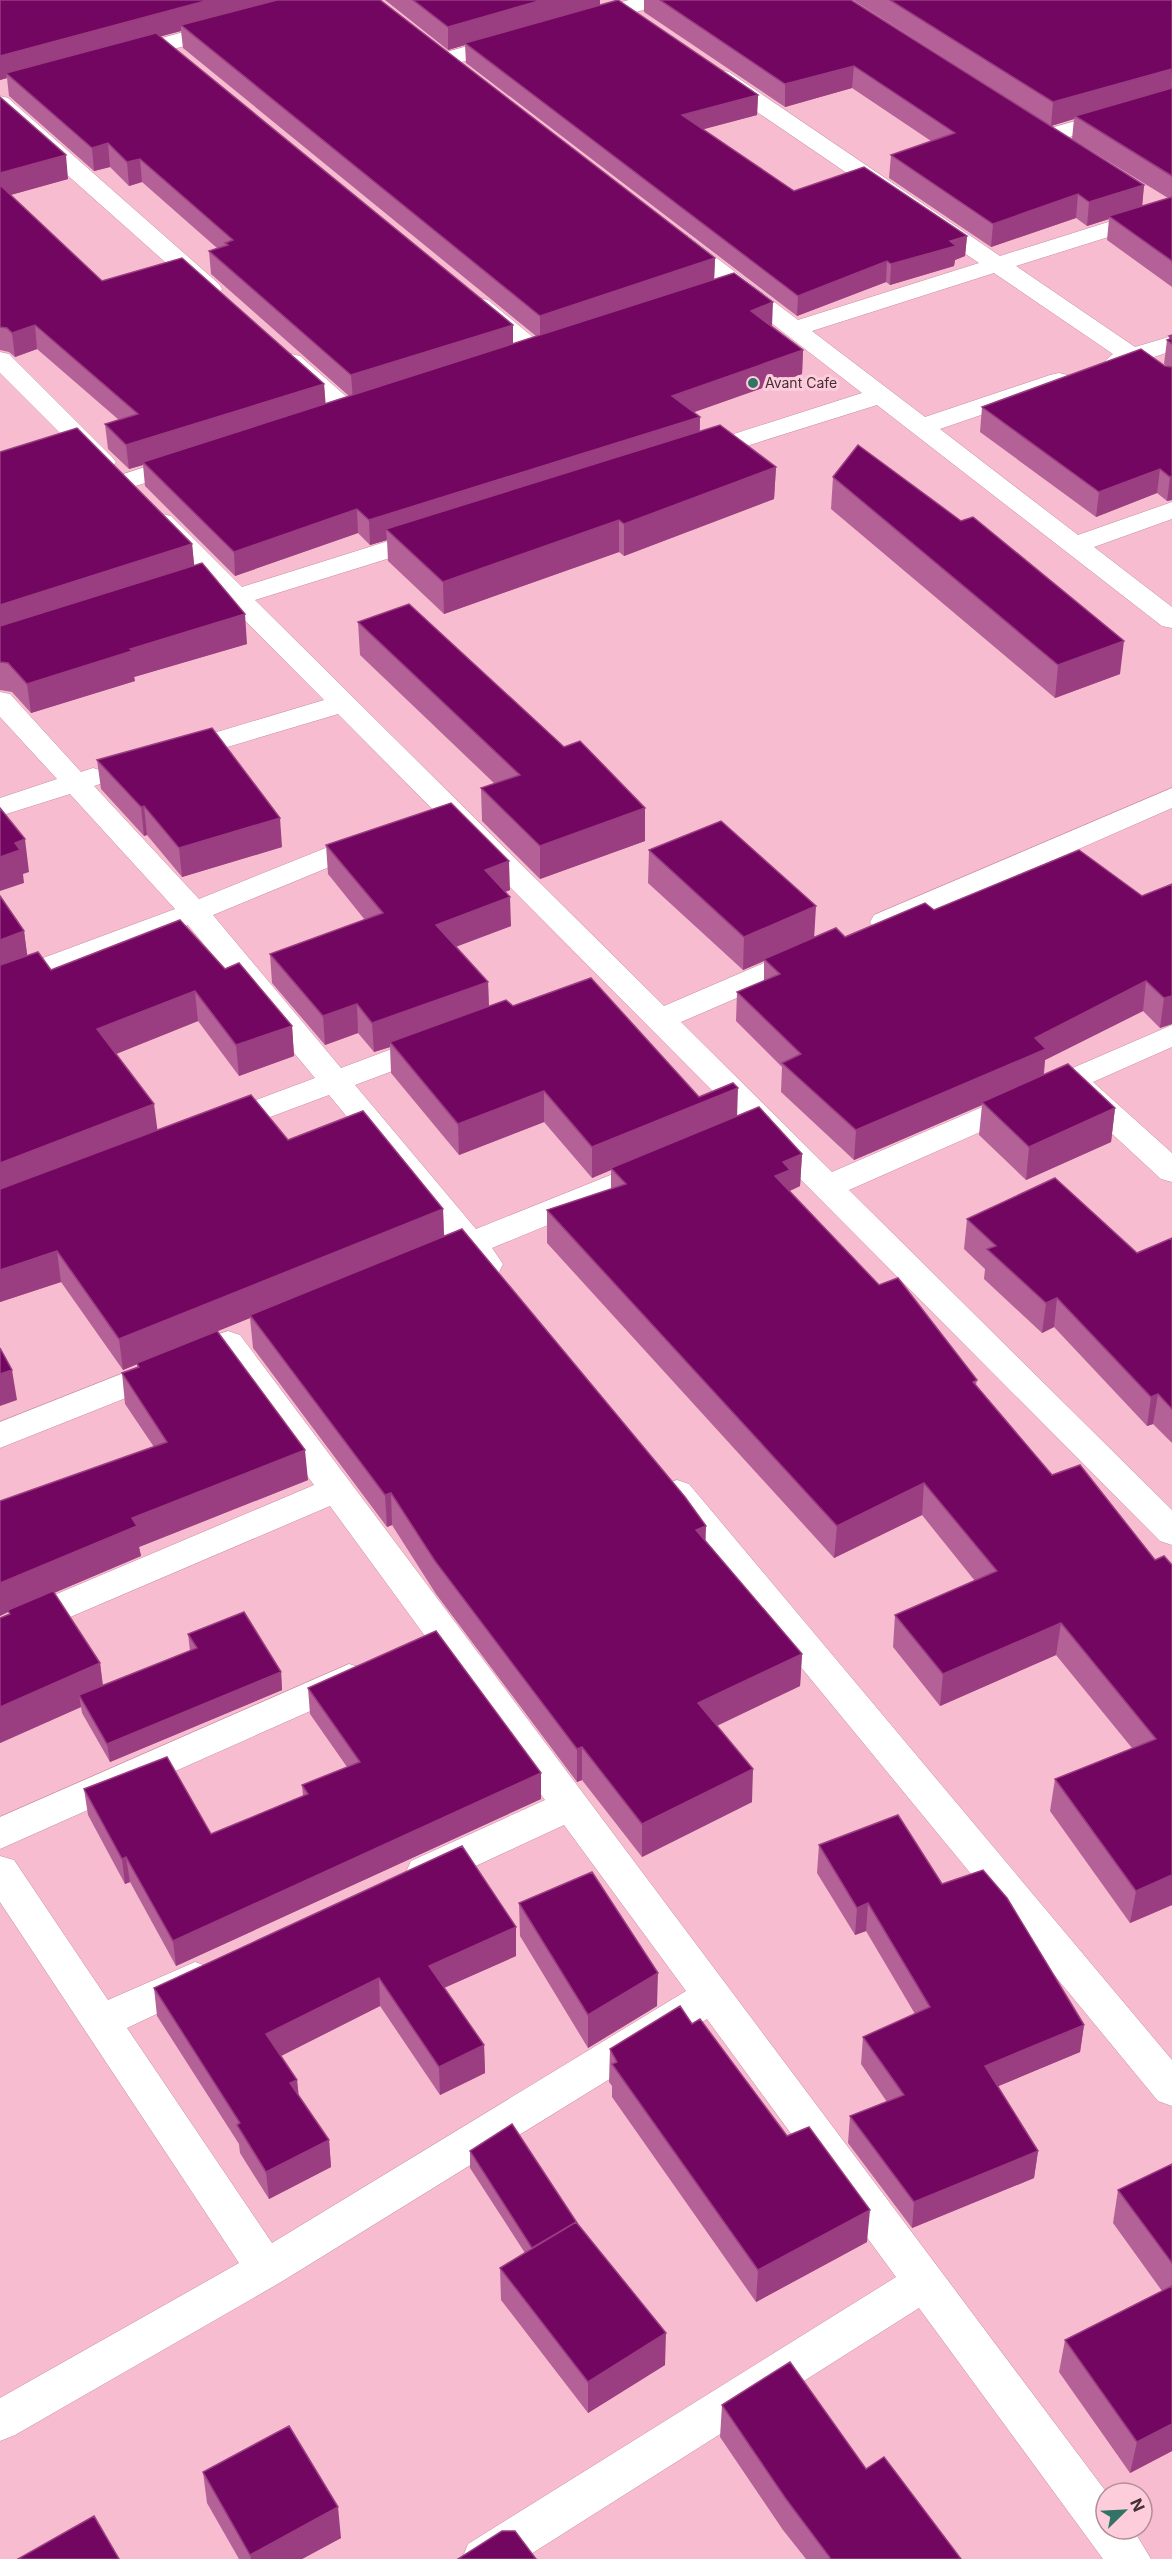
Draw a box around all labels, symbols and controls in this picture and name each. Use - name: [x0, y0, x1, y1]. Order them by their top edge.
- place label: Avant Cafe: [765, 374, 837, 391]
- marker: Avant Cafe: [746, 376, 760, 390]
- north arrow: [1094, 2481, 1154, 2541]
- text: N: [1126, 2495, 1149, 2515]

